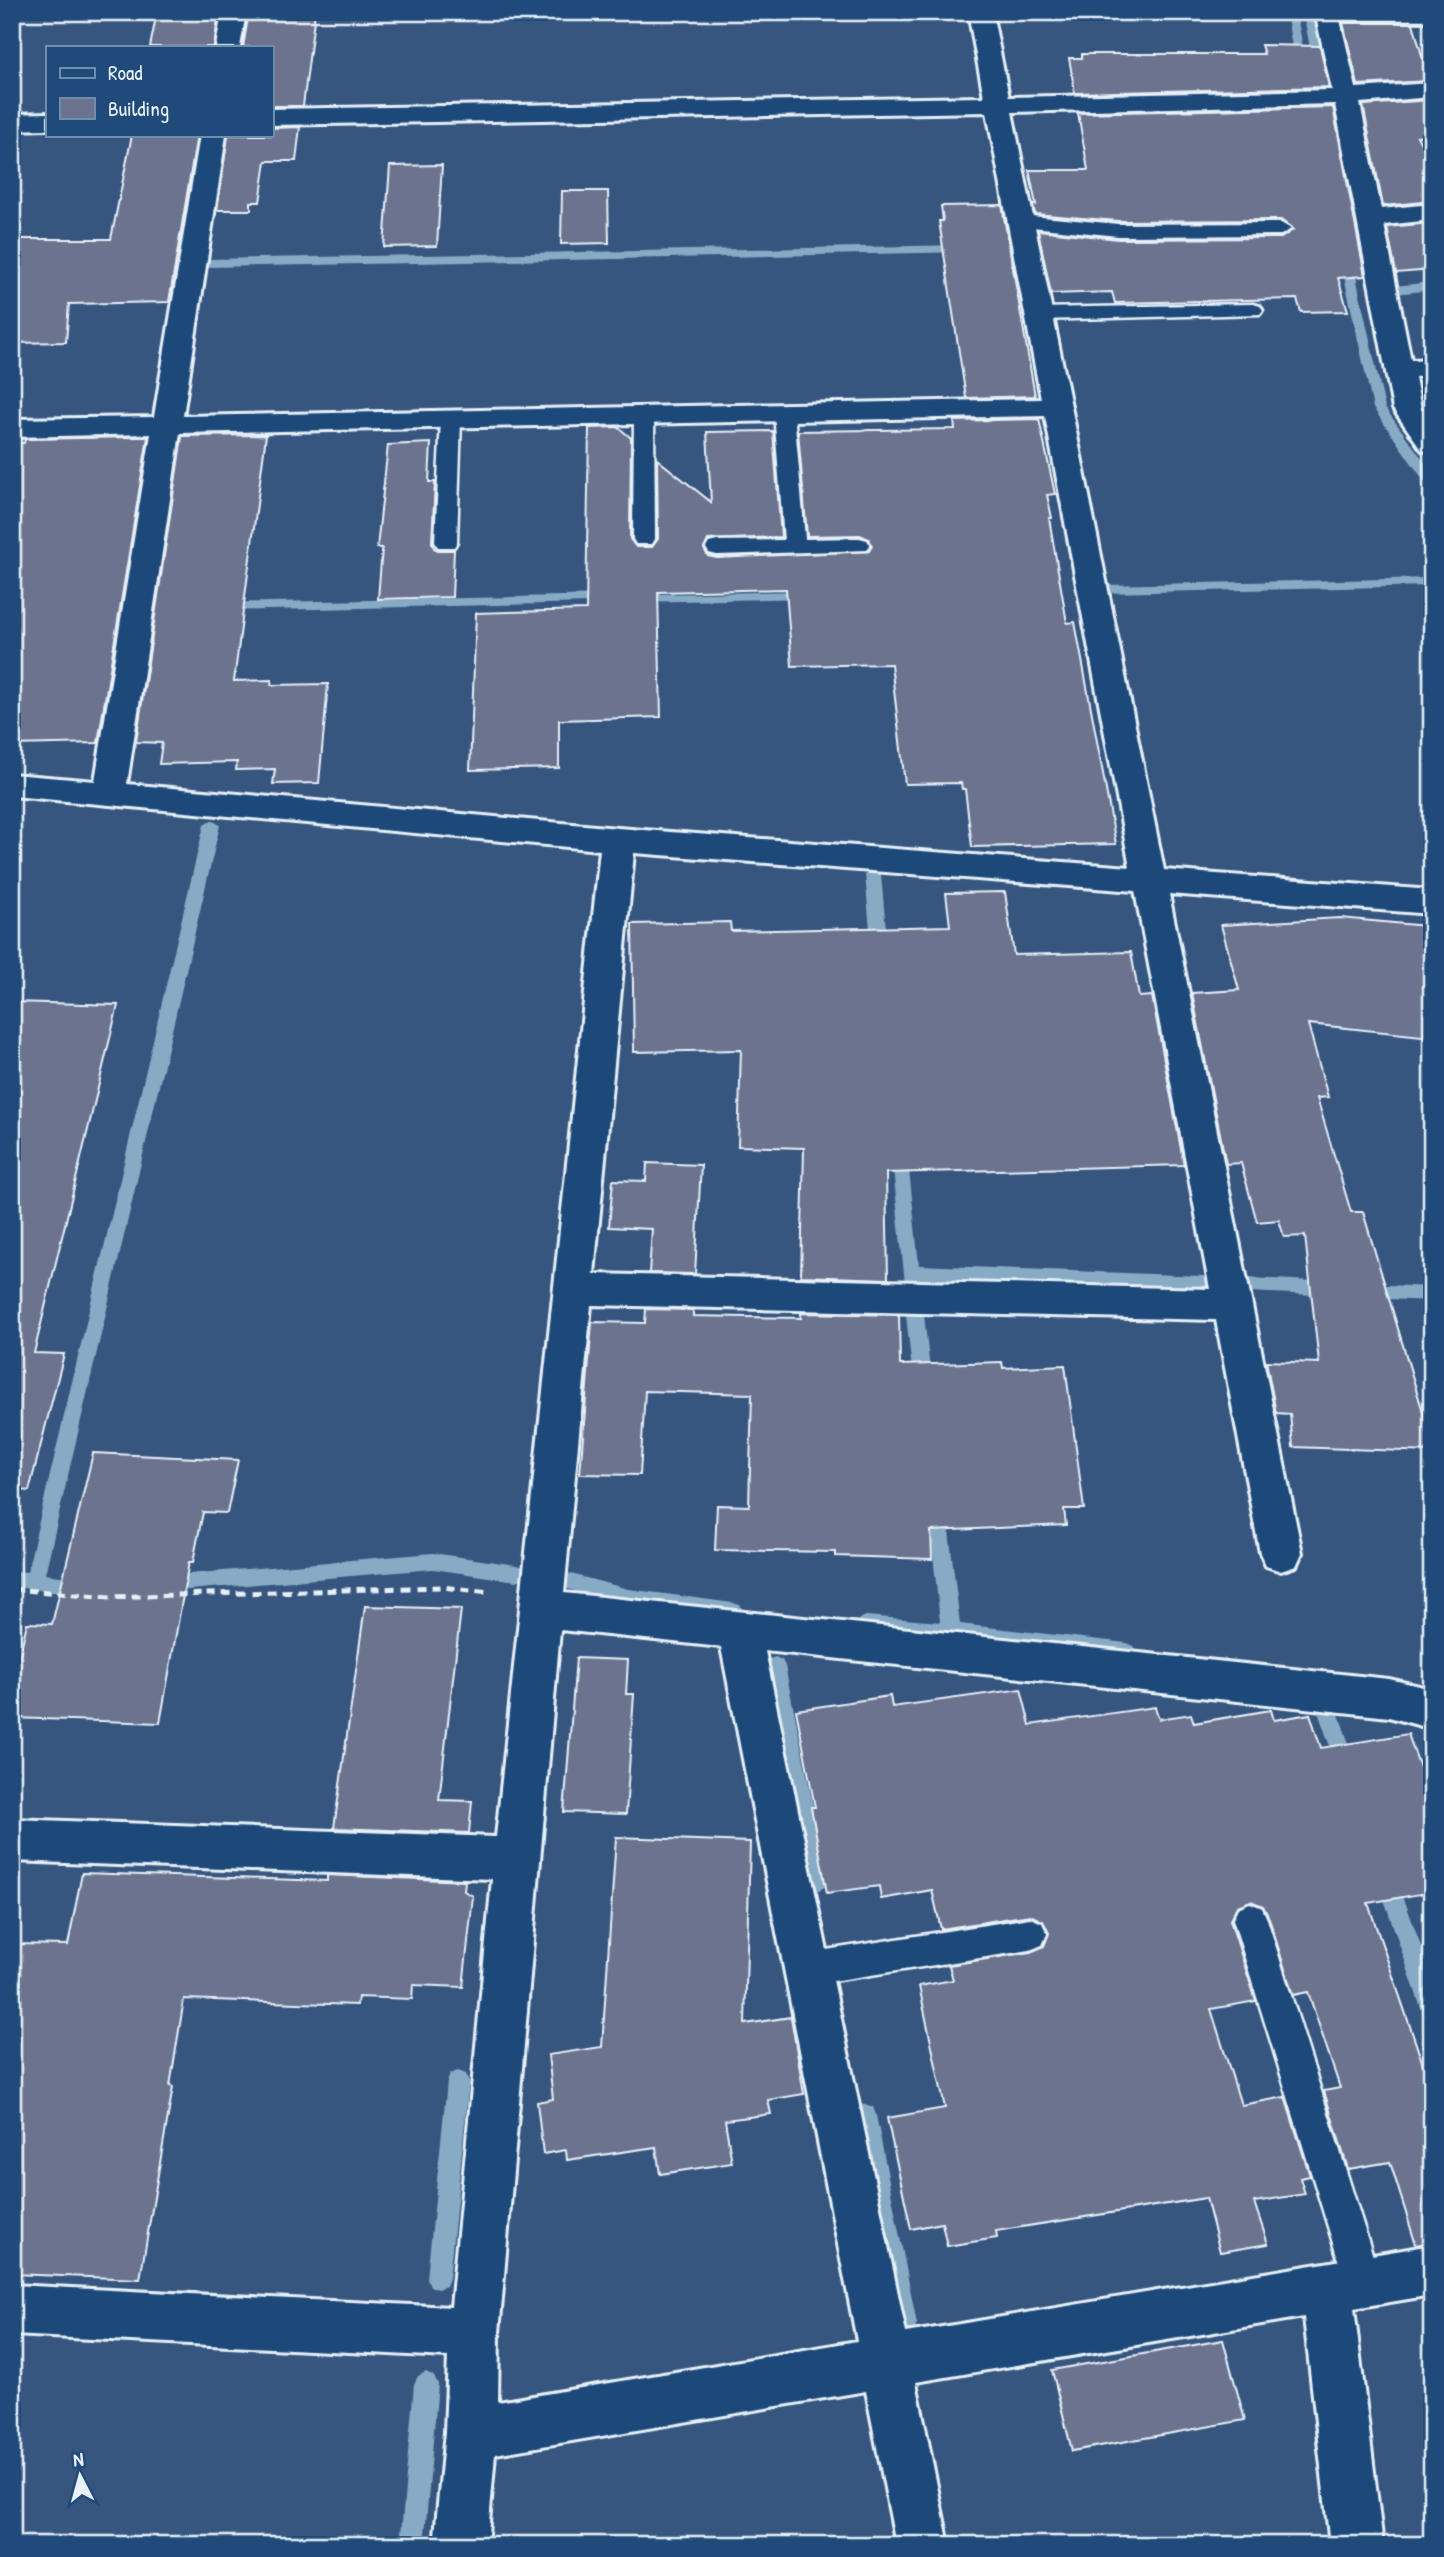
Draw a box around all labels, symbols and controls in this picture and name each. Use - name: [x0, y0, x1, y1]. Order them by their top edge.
- legend: [46, 46, 273, 136]
- text: Road: [108, 58, 142, 87]
- text: Building: [108, 94, 169, 123]
- north arrow: [46, 2442, 116, 2512]
- text: N: [72, 2446, 85, 2473]

